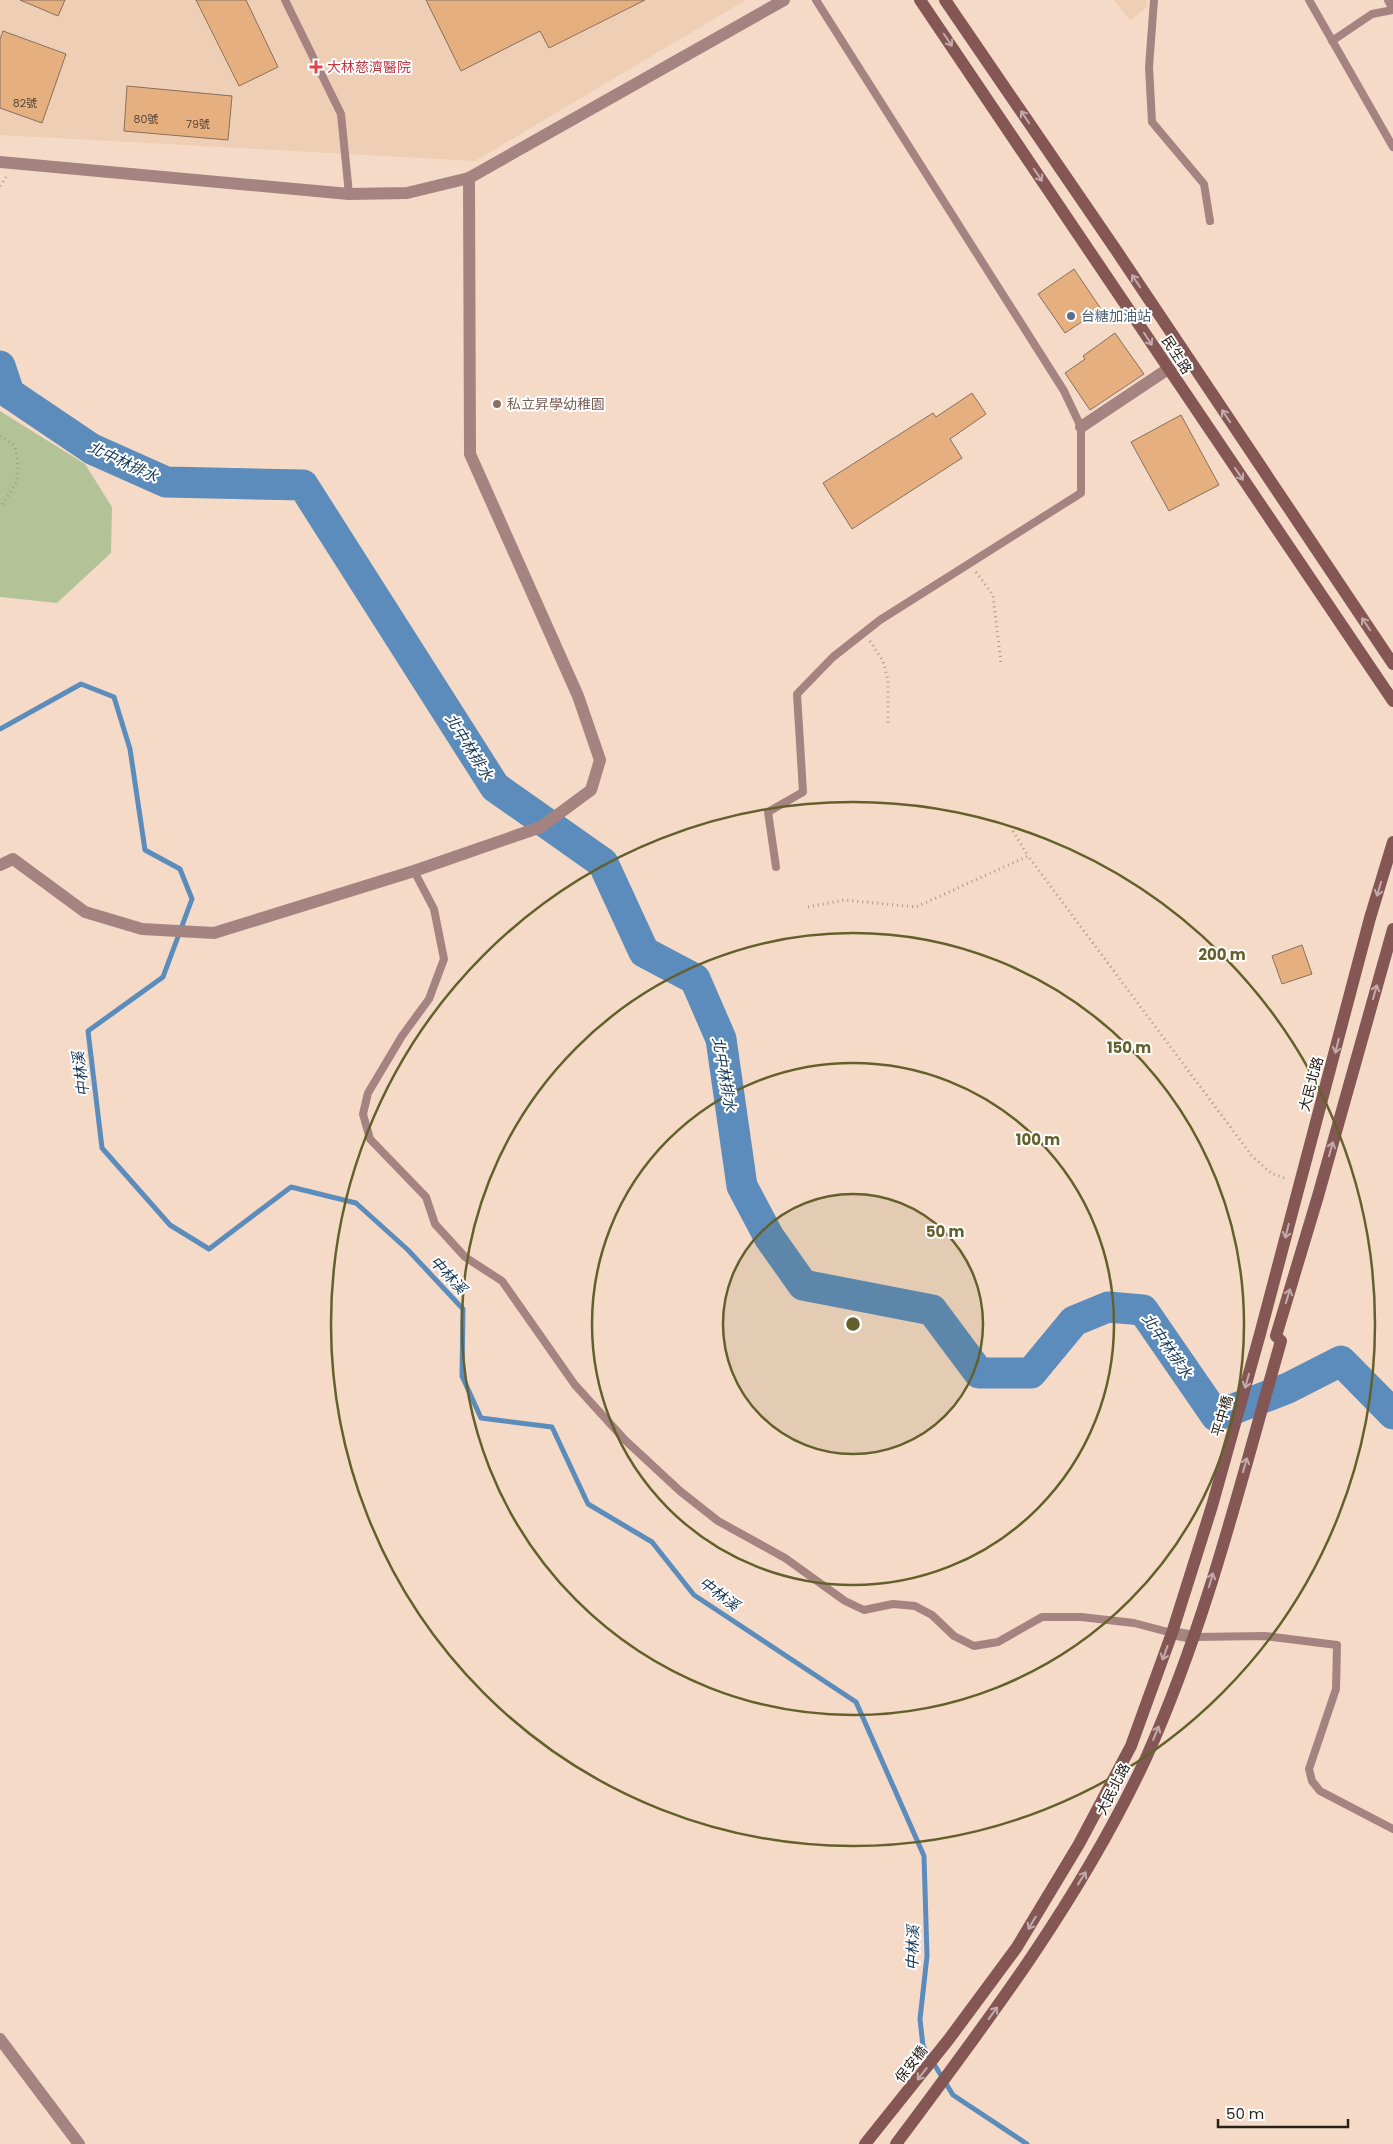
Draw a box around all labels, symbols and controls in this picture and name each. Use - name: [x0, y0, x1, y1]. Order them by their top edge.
- one-way arrow: [943, 33, 953, 47]
- place label: 大林慈濟醫院: [327, 57, 411, 77]
- marker: 大林慈濟醫院: [309, 60, 323, 74]
- house number: 82號: [13, 95, 37, 111]
- house number: 80號: [134, 111, 158, 127]
- one-way arrow: [1020, 111, 1030, 125]
- house number: 79號: [186, 116, 210, 132]
- one-way arrow: [1033, 168, 1043, 182]
- one-way arrow: [1131, 274, 1142, 288]
- place label: 台糖加油站: [1081, 306, 1151, 326]
- marker: 台糖加油站: [1065, 310, 1077, 322]
- one-way arrow: [1144, 332, 1154, 346]
- street label: 民生路: [1157, 332, 1197, 378]
- place label: 私立昇學幼稚園: [507, 394, 605, 414]
- marker: 私立昇學幼稚園: [491, 398, 503, 410]
- one-way arrow: [1221, 410, 1231, 424]
- water label: 北中林排水: [85, 436, 163, 487]
- one-way arrow: [1234, 467, 1244, 481]
- one-way arrow: [1360, 617, 1371, 631]
- water label: 北中林排水: [441, 709, 499, 785]
- one-way arrow: [1373, 880, 1383, 896]
- text: 200 m: [1198, 944, 1246, 965]
- one-way arrow: [1371, 984, 1380, 1000]
- water label: 北中林排水: [708, 1035, 742, 1114]
- text: 150 m: [1107, 1037, 1151, 1058]
- one-way arrow: [1332, 1037, 1341, 1053]
- water label: 中林溪: [67, 1048, 94, 1098]
- street label: 大民北路: [1294, 1054, 1328, 1114]
- text: 100 m: [1016, 1129, 1060, 1150]
- one-way arrow: [1327, 1141, 1337, 1157]
- text: 50 m: [926, 1221, 964, 1242]
- one-way arrow: [1282, 1223, 1291, 1239]
- water label: 中林溪: [425, 1251, 473, 1300]
- one-way arrow: [1283, 1289, 1293, 1305]
- water label: 北中林排水: [1137, 1309, 1198, 1383]
- centre of rings: [844, 1315, 862, 1333]
- one-way arrow: [1242, 1373, 1251, 1389]
- street label: 平中橋: [1207, 1393, 1237, 1439]
- one-way arrow: [1241, 1458, 1251, 1474]
- water label: 中林溪: [695, 1572, 745, 1617]
- one-way arrow: [1207, 1573, 1216, 1589]
- one-way arrow: [1160, 1644, 1169, 1660]
- one-way arrow: [1152, 1726, 1161, 1741]
- street label: 大民北路: [1091, 1760, 1135, 1818]
- one-way arrow: [1078, 1871, 1088, 1885]
- one-way arrow: [1026, 1915, 1036, 1929]
- water label: 中林溪: [902, 1923, 923, 1971]
- one-way arrow: [987, 2007, 998, 2020]
- street label: 保安橋: [890, 2041, 932, 2087]
- one-way arrow: [917, 2067, 928, 2080]
- scale bar: [1218, 2096, 1348, 2128]
- text: 50 m: [1226, 2103, 1264, 2124]

